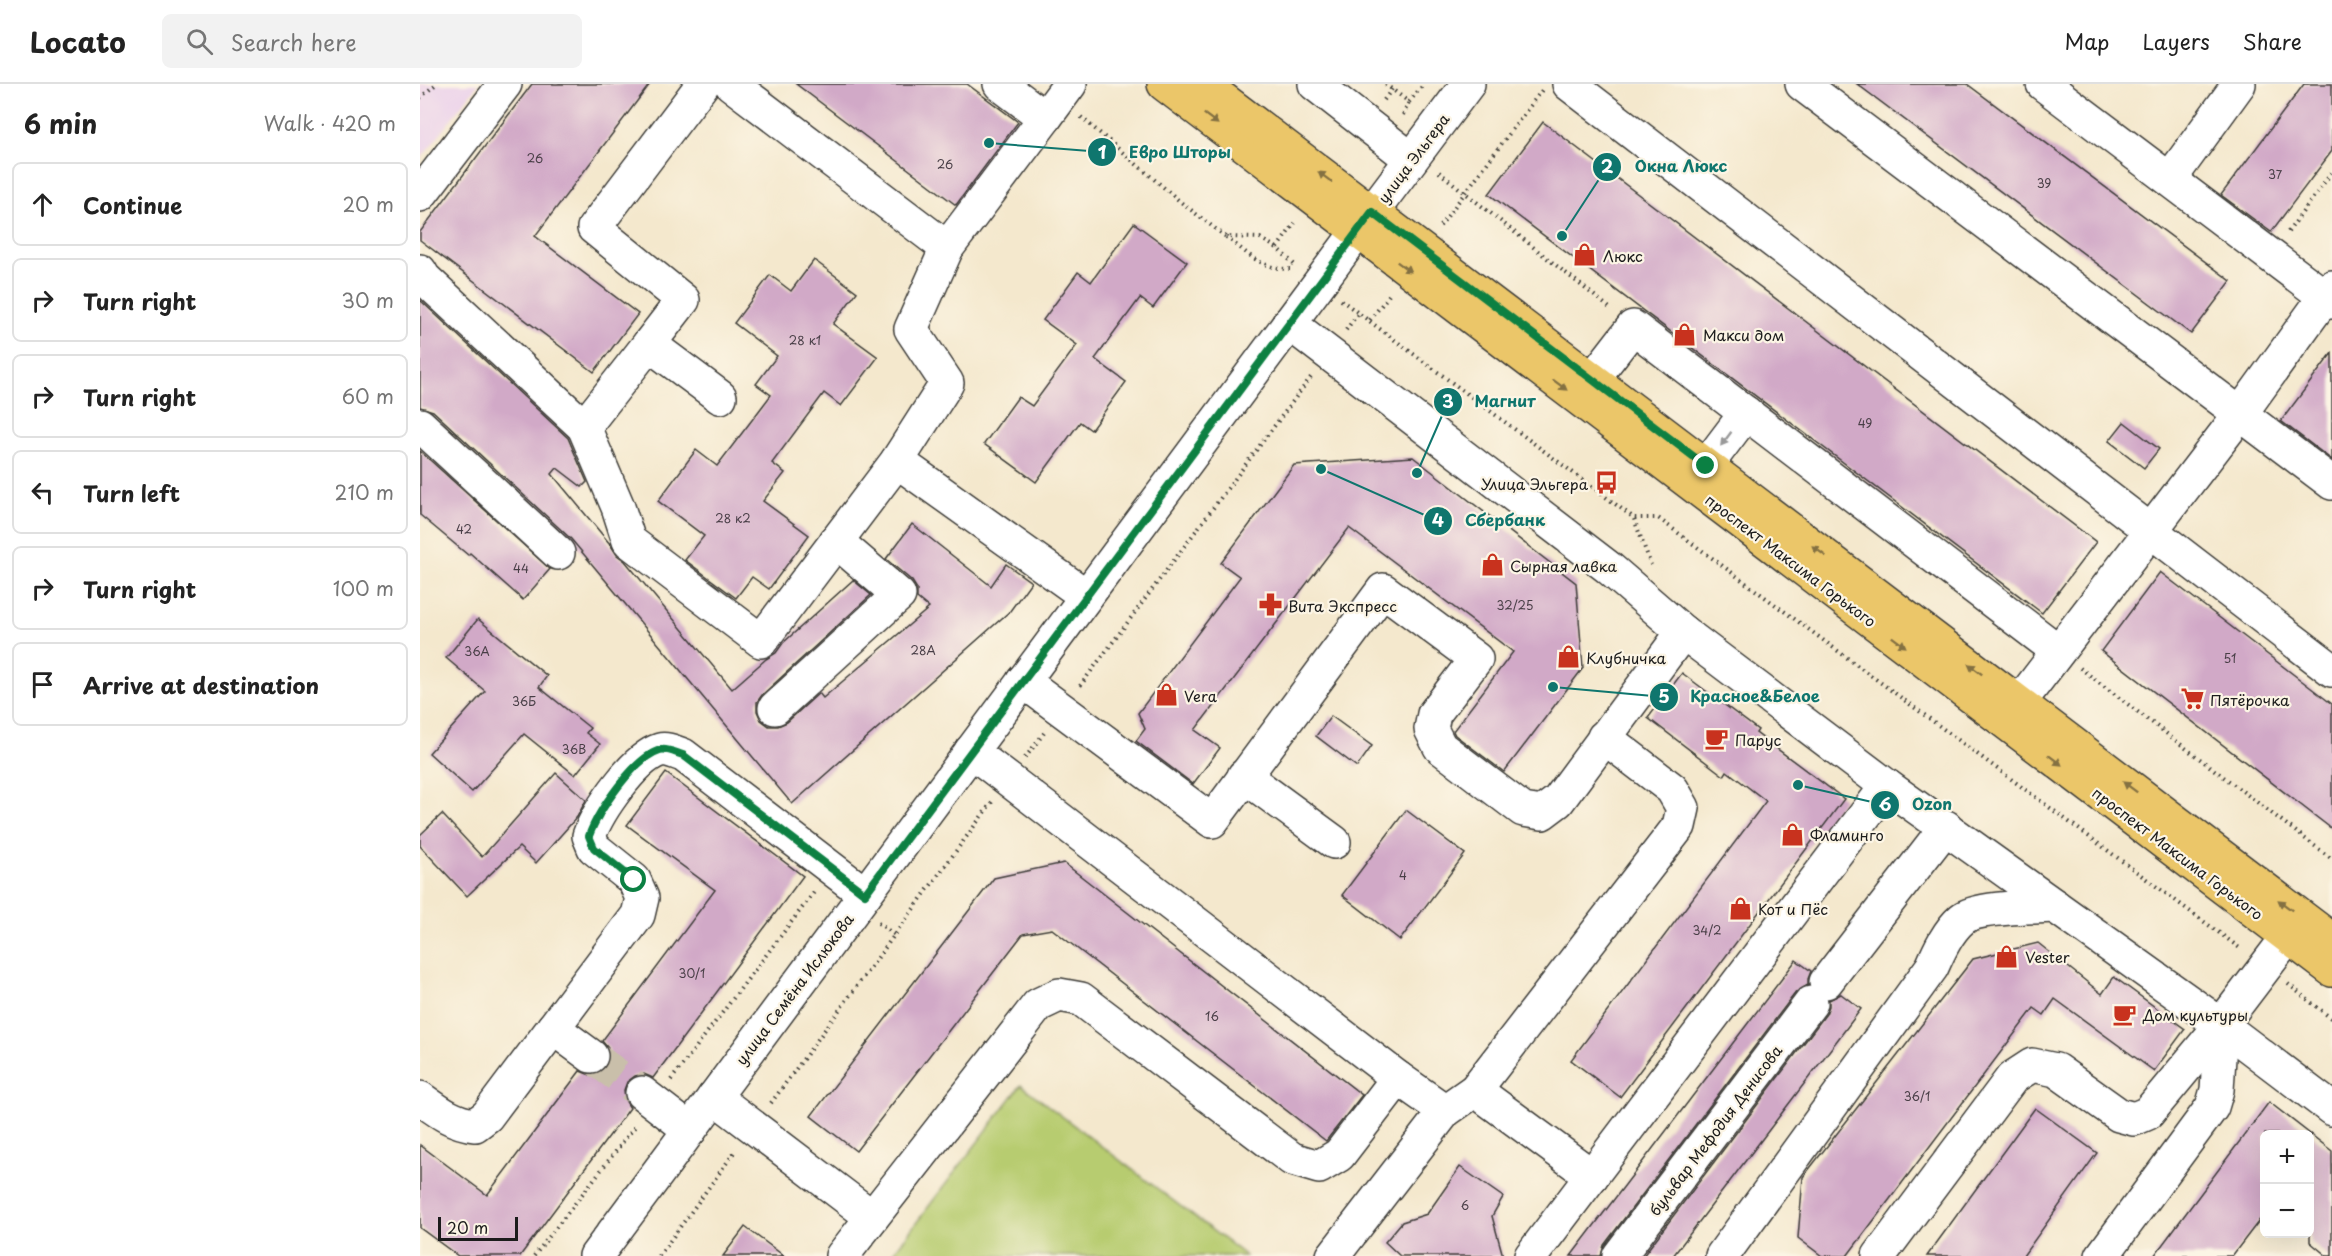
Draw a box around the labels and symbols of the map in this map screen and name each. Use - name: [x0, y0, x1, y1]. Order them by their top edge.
- street label: улица Эльгера: [1372, 108, 1455, 208]
- one-way arrow: [1203, 113, 1218, 125]
- callout: Евро Шторы: [1087, 135, 1243, 169]
- text: 1: [1098, 138, 1107, 165]
- text: Евро Шторы: [1129, 139, 1231, 163]
- house number: 26: [527, 149, 543, 167]
- callout: Окна Люкс: [1592, 150, 1739, 184]
- text: 2: [1601, 152, 1614, 179]
- text: Окна Люкс: [1635, 153, 1727, 177]
- house number: 26: [937, 155, 953, 173]
- house number: 37: [2268, 165, 2283, 183]
- one-way arrow: [1318, 171, 1334, 183]
- house number: 39: [2037, 174, 2051, 192]
- shop icon: Люкс: [1572, 242, 1598, 268]
- place label: Люкс: [1603, 244, 1643, 267]
- one-way arrow: [1397, 260, 1412, 272]
- shop icon: Макси дом: [1672, 321, 1698, 347]
- place label: Макси дом: [1703, 323, 1784, 346]
- house number: 28 к1: [789, 331, 821, 349]
- one-way arrow: [1552, 378, 1567, 390]
- callout: Магнит: [1433, 385, 1547, 419]
- text: 3: [1442, 387, 1454, 414]
- text: Магнит: [1475, 388, 1536, 412]
- house number: 49: [1858, 414, 1872, 432]
- one-way arrow: [1720, 431, 1732, 447]
- route end: [1692, 452, 1718, 478]
- bus stop icon: Улица Эльгера: [1593, 470, 1619, 496]
- place label: Улица Эльгера: [1481, 472, 1589, 495]
- street label: проспект Максима Горького: [1701, 488, 1881, 632]
- callout: Сбербанк: [1423, 504, 1557, 538]
- text: 4: [1432, 506, 1444, 533]
- text: Сбербанк: [1465, 507, 1546, 531]
- house number: 28 к2: [715, 509, 751, 527]
- house number: 42: [456, 520, 472, 538]
- one-way arrow: [1812, 546, 1827, 558]
- shop icon: Сырная лавка: [1479, 552, 1505, 578]
- place label: Сырная лавка: [1510, 554, 1617, 577]
- house number: 44: [513, 559, 529, 577]
- pharmacy icon: Вита Экспресс: [1257, 592, 1283, 618]
- place label: Вита Экспресс: [1288, 594, 1397, 617]
- house number: 32/25: [1497, 596, 1533, 614]
- one-way arrow: [1891, 636, 1907, 648]
- house number: 28А: [910, 641, 936, 659]
- house number: 36А: [464, 642, 490, 660]
- shop icon: Клубничка: [1555, 644, 1581, 670]
- place label: Клубничка: [1586, 646, 1666, 669]
- house number: 51: [2224, 649, 2236, 667]
- one-way arrow: [1967, 664, 1982, 676]
- callout: Красное&Белое: [1649, 680, 1832, 714]
- shop icon: Vera: [1153, 682, 1179, 708]
- text: 5: [1658, 682, 1670, 709]
- text: Красное&Белое: [1690, 683, 1820, 707]
- place label: Vera: [1184, 684, 1218, 707]
- supermarket icon: Пятёрочка: [2179, 686, 2205, 712]
- place label: Пятёрочка: [2210, 688, 2290, 711]
- house number: 36Б: [512, 692, 536, 710]
- cafe icon: Парус: [1704, 726, 1730, 752]
- place label: Парус: [1735, 728, 1782, 751]
- house number: 36В: [562, 740, 586, 758]
- one-way arrow: [2047, 753, 2062, 765]
- street label: проспект Максима Горького: [2088, 781, 2268, 925]
- one-way arrow: [2122, 781, 2138, 793]
- callout: Ozon: [1870, 788, 1964, 822]
- text: 6: [1879, 790, 1892, 817]
- text: Ozon: [1912, 791, 1952, 815]
- shop icon: Фламинго: [1779, 821, 1805, 847]
- place label: Фламинго: [1810, 823, 1884, 846]
- route start: [620, 866, 646, 892]
- house number: 4: [1399, 866, 1407, 884]
- shop icon: Кот и Пёс: [1727, 895, 1753, 921]
- place label: Кот и Пёс: [1758, 897, 1828, 920]
- one-way arrow: [2278, 899, 2293, 911]
- street label: улица Семёна Ислюкова: [729, 908, 859, 1070]
- house number: 34/2: [1692, 921, 1722, 939]
- shop icon: Vester: [1994, 943, 2020, 969]
- place label: Vester: [2025, 945, 2070, 968]
- house number: 30/1: [679, 964, 705, 982]
- cafe icon: Дом культуры: [2112, 1001, 2138, 1027]
- place label: Дом культуры: [2142, 1003, 2248, 1026]
- house number: 16: [1205, 1007, 1219, 1025]
- street label: бульвар Мефодия Денисова: [1643, 1039, 1787, 1220]
- house number: 36/1: [1904, 1087, 1930, 1105]
- house number: 6: [1461, 1196, 1469, 1214]
- scale bar: [438, 1214, 518, 1242]

